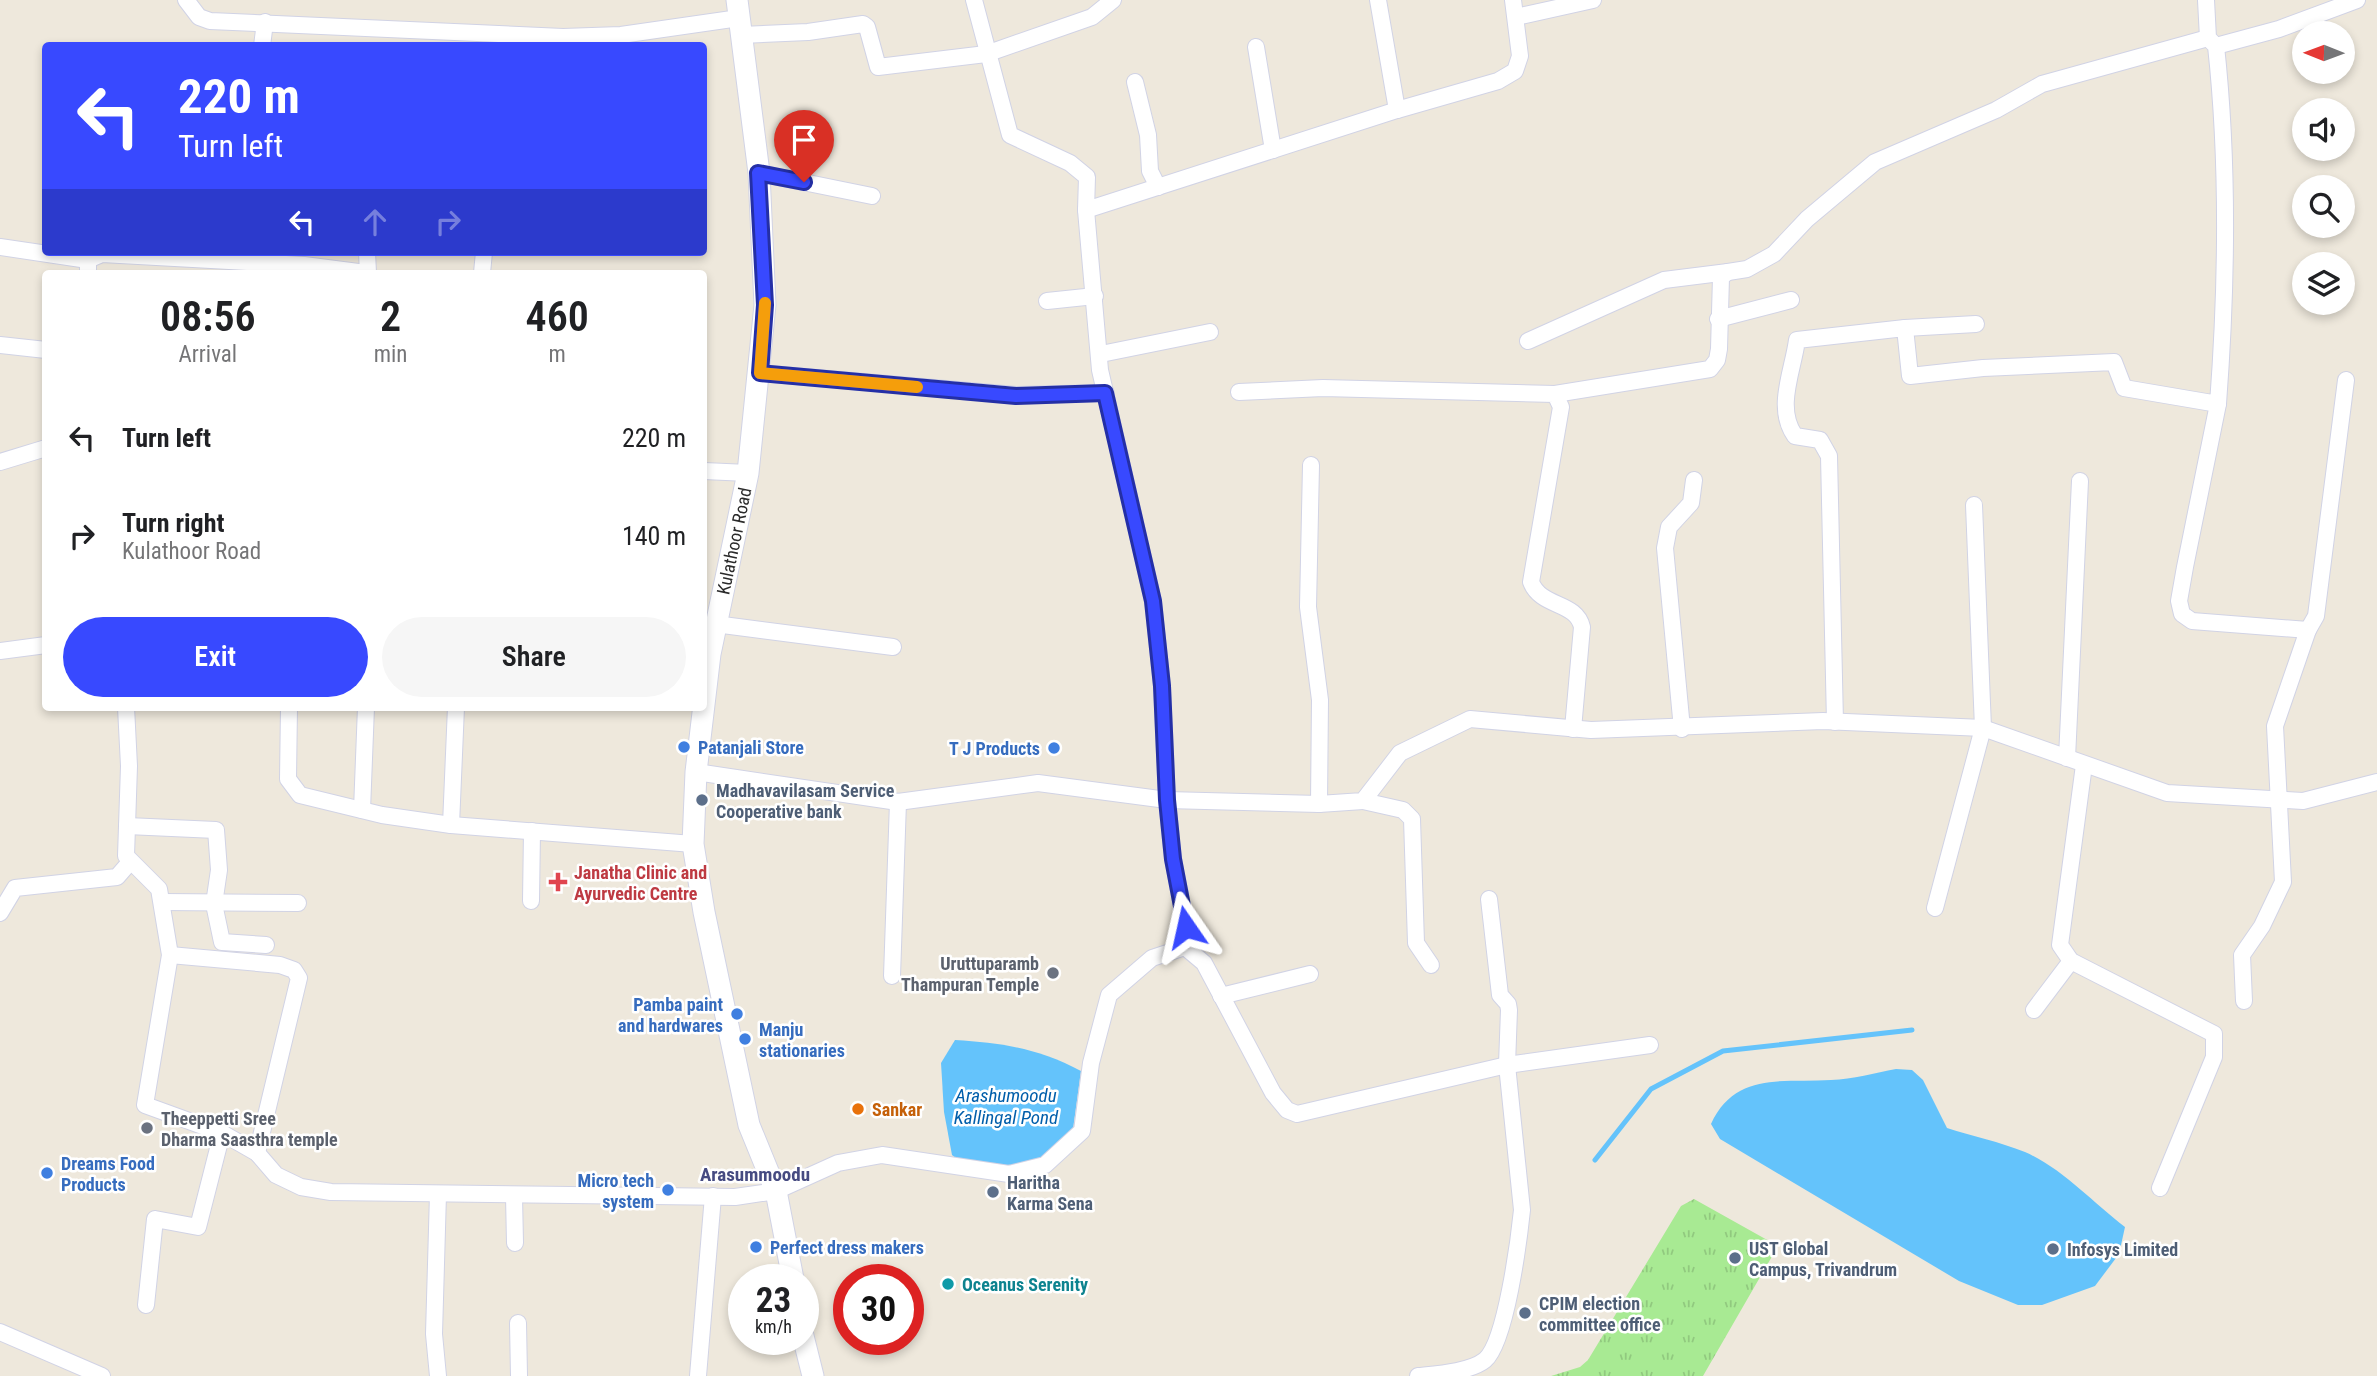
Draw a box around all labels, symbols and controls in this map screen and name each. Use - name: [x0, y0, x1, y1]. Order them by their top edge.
- north arrow: [2292, 21, 2356, 84]
- map controls: [2292, 21, 2355, 315]
- text: 220 m: [178, 68, 300, 125]
- icon: left: [63, 70, 154, 161]
- button: sound: [2292, 98, 2355, 161]
- pin: [774, 110, 834, 182]
- icon: arrive: [785, 121, 823, 159]
- text: Turn left: [178, 127, 283, 165]
- button: search: [2292, 175, 2355, 238]
- icon: left: [283, 203, 321, 241]
- icon: ahead: [356, 203, 394, 241]
- icon: right: [429, 203, 467, 241]
- button: layers: [2292, 252, 2355, 315]
- text: 08:56: [160, 292, 256, 341]
- text: 2: [380, 292, 401, 341]
- text: 460: [526, 292, 589, 341]
- text: Arrival: [179, 341, 237, 368]
- text: min: [374, 341, 407, 368]
- text: m: [549, 341, 566, 368]
- icon: left: [63, 419, 101, 457]
- text: Turn left: [122, 423, 211, 453]
- text: 220 m: [622, 423, 686, 453]
- street label: Kulathoor Road: [712, 486, 756, 596]
- text: Turn right: [122, 508, 224, 538]
- icon: right: [63, 517, 101, 555]
- text: 140 m: [622, 521, 686, 551]
- text: Kulathoor Road: [122, 538, 261, 565]
- button: Exit: [63, 617, 368, 697]
- button: Share: [382, 617, 686, 697]
- place label: Patanjali Store: [698, 737, 804, 758]
- place label: T J Products: [949, 738, 1040, 759]
- marker: Patanjali Store: [676, 739, 692, 755]
- marker: T J Products: [1046, 740, 1062, 756]
- place label: Madhavavilasam Service Cooperative bank: [716, 780, 895, 822]
- marker: Madhavavilasam Service Cooperative bank: [694, 792, 710, 808]
- place label: Janatha Clinic and Ayurvedic Centre: [574, 862, 707, 904]
- marker: Janatha Clinic and Ayurvedic Centre: [548, 872, 568, 892]
- position arrow: [1149, 890, 1223, 964]
- place label: Uruttuparamb Thampuran Temple: [901, 953, 1039, 995]
- marker: Uruttuparamb Thampuran Temple: [1045, 965, 1061, 981]
- place label: Pamba paint and hardwares: [618, 994, 723, 1036]
- marker: Pamba paint and hardwares: [729, 1006, 745, 1022]
- place label: Manju stationaries: [759, 1019, 845, 1061]
- marker: Manju stationaries: [737, 1031, 753, 1047]
- water label: Arashumoodu Kallingal Pond: [954, 1084, 1059, 1129]
- place label: Sankar: [872, 1099, 922, 1120]
- marker: Sankar: [850, 1101, 866, 1117]
- place label: Theeppetti Sree Dharma Saasthra temple: [161, 1108, 338, 1150]
- marker: Theeppetti Sree Dharma Saasthra temple: [139, 1120, 155, 1136]
- place label: Dreams Food Products: [61, 1153, 155, 1195]
- district label: Arasummoodu: [700, 1163, 810, 1186]
- marker: Dreams Food Products: [39, 1165, 55, 1181]
- place label: Micro tech system: [578, 1170, 654, 1212]
- place label: Haritha Karma Sena: [1007, 1172, 1093, 1214]
- marker: Micro tech system: [660, 1182, 676, 1198]
- marker: Haritha Karma Sena: [985, 1184, 1001, 1200]
- place label: Perfect dress makers: [770, 1237, 924, 1258]
- place label: UST Global Campus, Trivandrum: [1749, 1238, 1897, 1280]
- marker: Perfect dress makers: [748, 1239, 764, 1255]
- place label: Infosys Limited: [2067, 1239, 2178, 1260]
- marker: Infosys Limited: [2045, 1241, 2061, 1257]
- marker: UST Global Campus, Trivandrum: [1727, 1250, 1743, 1266]
- speed limit sign: 30: [833, 1264, 924, 1355]
- place label: Oceanus Serenity: [962, 1274, 1088, 1295]
- marker: Oceanus Serenity: [940, 1276, 956, 1292]
- text: 23: [756, 1280, 791, 1321]
- place label: CPIM election committee office: [1539, 1293, 1661, 1335]
- marker: CPIM election committee office: [1517, 1305, 1533, 1321]
- text: km/h: [755, 1316, 792, 1337]

